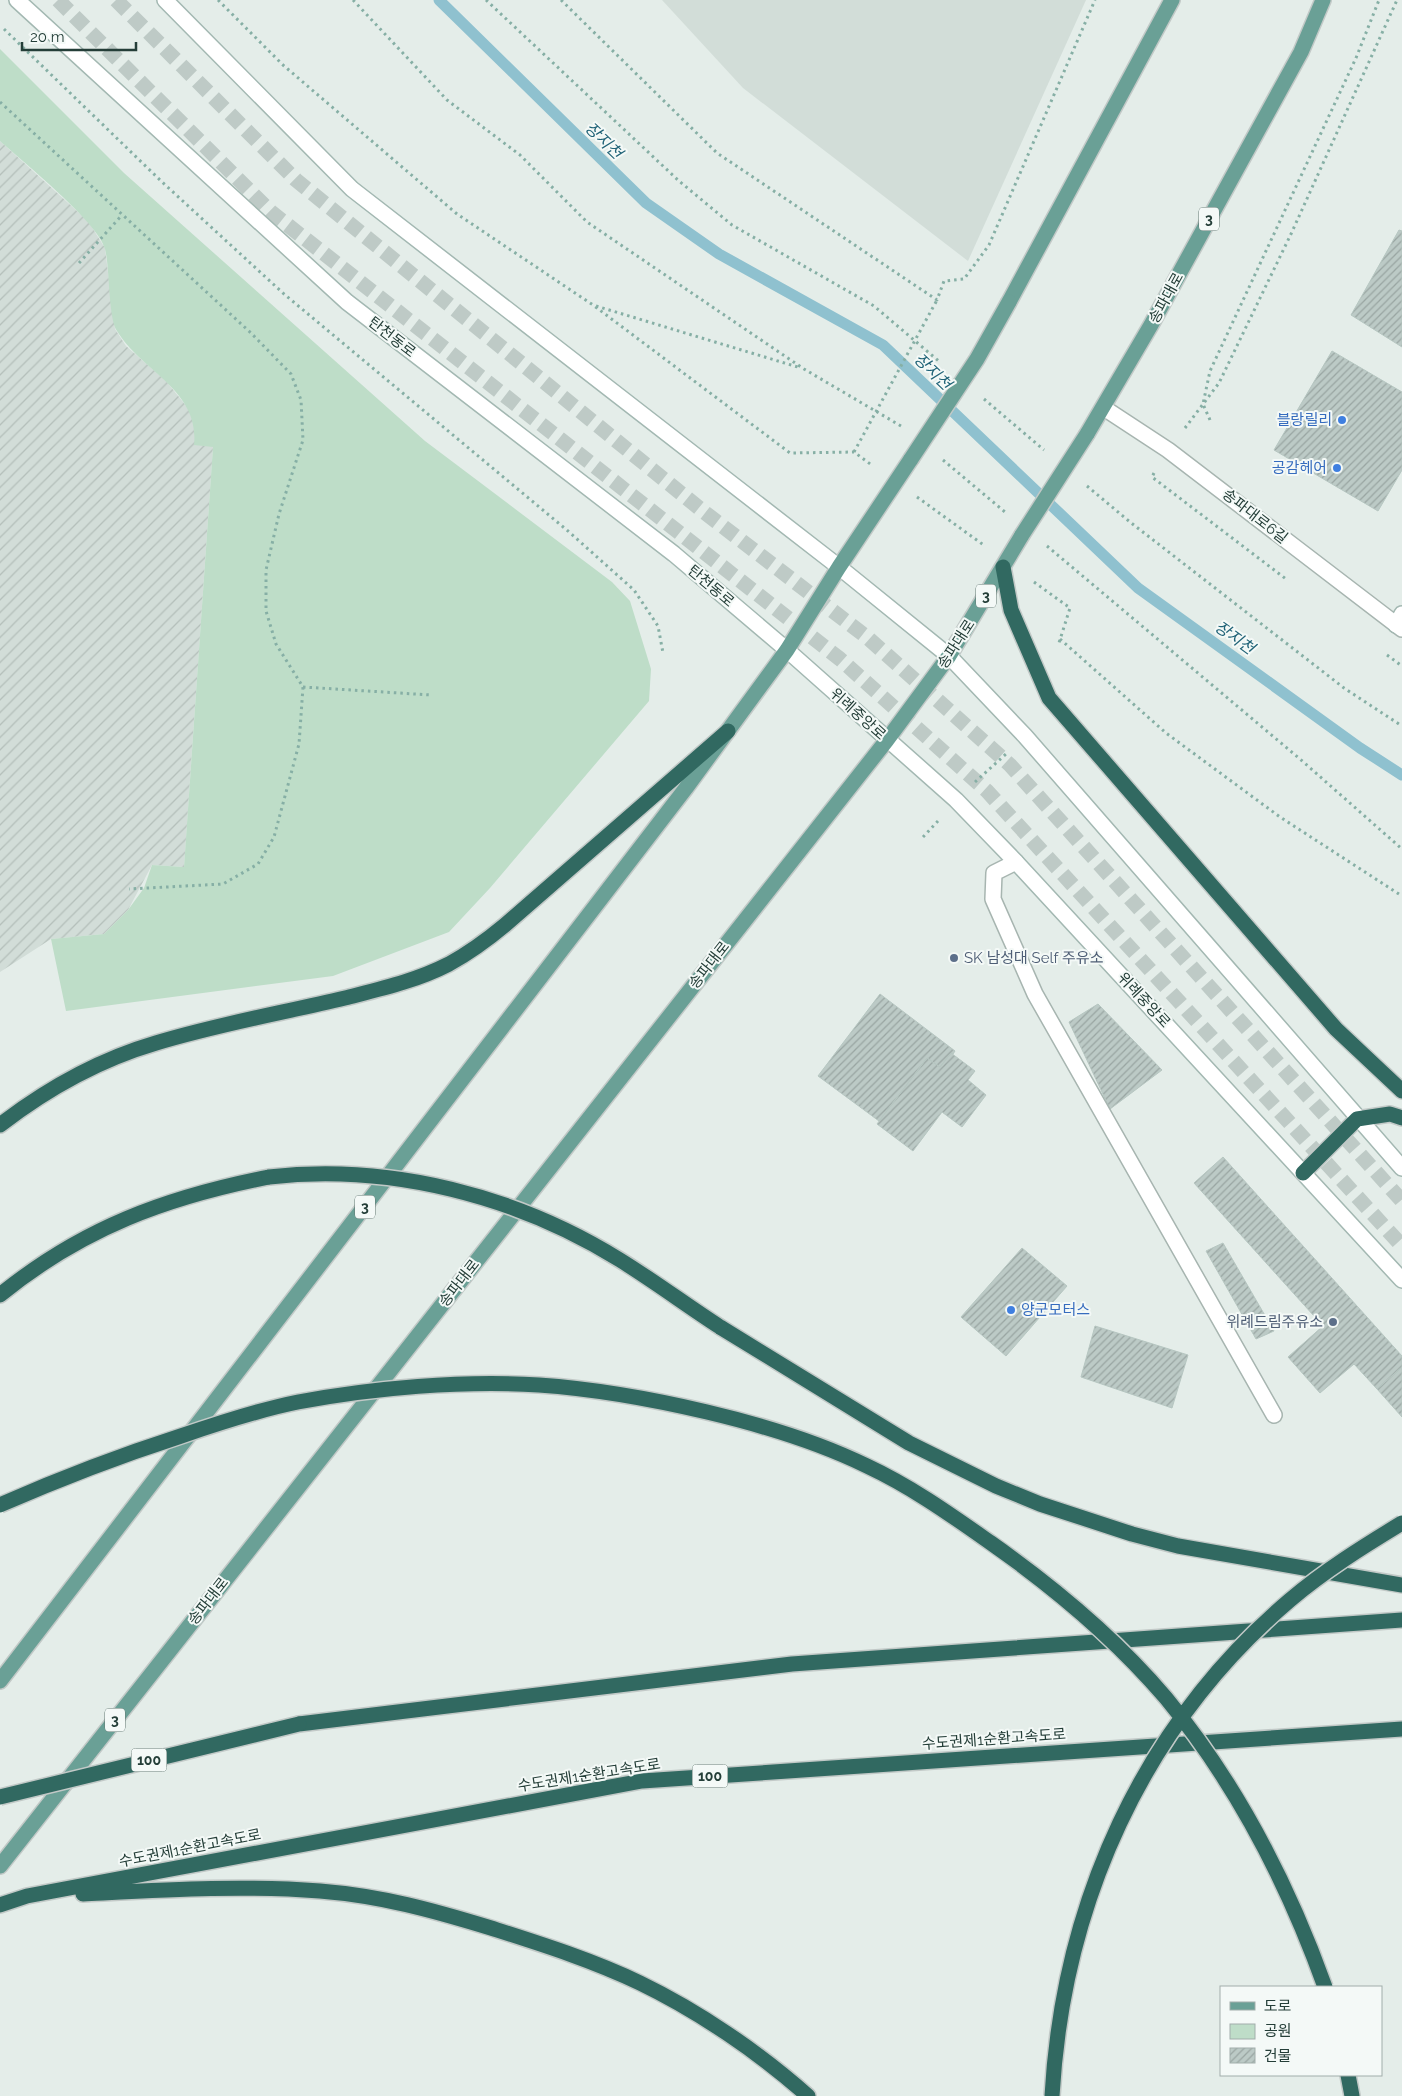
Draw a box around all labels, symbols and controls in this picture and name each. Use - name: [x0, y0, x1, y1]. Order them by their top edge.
- scale bar: [22, 20, 136, 52]
- text: 20 m: [30, 28, 65, 46]
- water label: 장지천: [581, 118, 628, 164]
- road number: 3: [1199, 208, 1219, 230]
- street label: 송파대로: [1145, 269, 1187, 327]
- street label: 탄천동로: [365, 313, 419, 361]
- water label: 장지천: [910, 349, 957, 395]
- place label: 블랑릴리: [1277, 411, 1332, 429]
- marker: 블랑릴리: [1336, 414, 1348, 426]
- place label: 공감헤어: [1272, 459, 1327, 477]
- marker: 공감헤어: [1331, 462, 1343, 474]
- street label: 송파대로6길: [1219, 485, 1291, 547]
- street label: 탄천동로: [684, 561, 738, 611]
- road number: 3: [976, 584, 996, 608]
- street label: 송파대로: [933, 616, 979, 672]
- water label: 장지천: [1211, 617, 1260, 659]
- street label: 위례중앙로: [826, 684, 890, 744]
- street label: 송파대로: [685, 938, 733, 992]
- place label: SK 남성대 Self 주유소: [964, 949, 1104, 967]
- marker: SK 남성대 Self 주유소: [948, 952, 960, 964]
- street label: 위례중앙로: [1114, 969, 1174, 1031]
- road number: 3: [355, 1196, 375, 1218]
- street label: 송파대로: [435, 1256, 483, 1310]
- place label: 양군모터스: [1021, 1301, 1090, 1319]
- marker: 양군모터스: [1005, 1304, 1017, 1316]
- place label: 위례드림주유소: [1226, 1313, 1323, 1331]
- marker: 위례드림주유소: [1327, 1316, 1339, 1328]
- street label: 송파대로: [184, 1574, 232, 1628]
- road number: 3: [105, 1708, 125, 1732]
- street label: 수도권제1순환고속도로: [921, 1725, 1067, 1753]
- road number: 100: [132, 1748, 166, 1772]
- street label: 수도권제1순환고속도로: [516, 1755, 662, 1795]
- road number: 100: [692, 1764, 728, 1788]
- street label: 수도권제1순환고속도로: [117, 1825, 263, 1871]
- legend: [1220, 1986, 1382, 2076]
- text: 도로: [1264, 1997, 1292, 2015]
- text: 공원: [1264, 2022, 1292, 2040]
- text: 건물: [1264, 2047, 1292, 2065]

